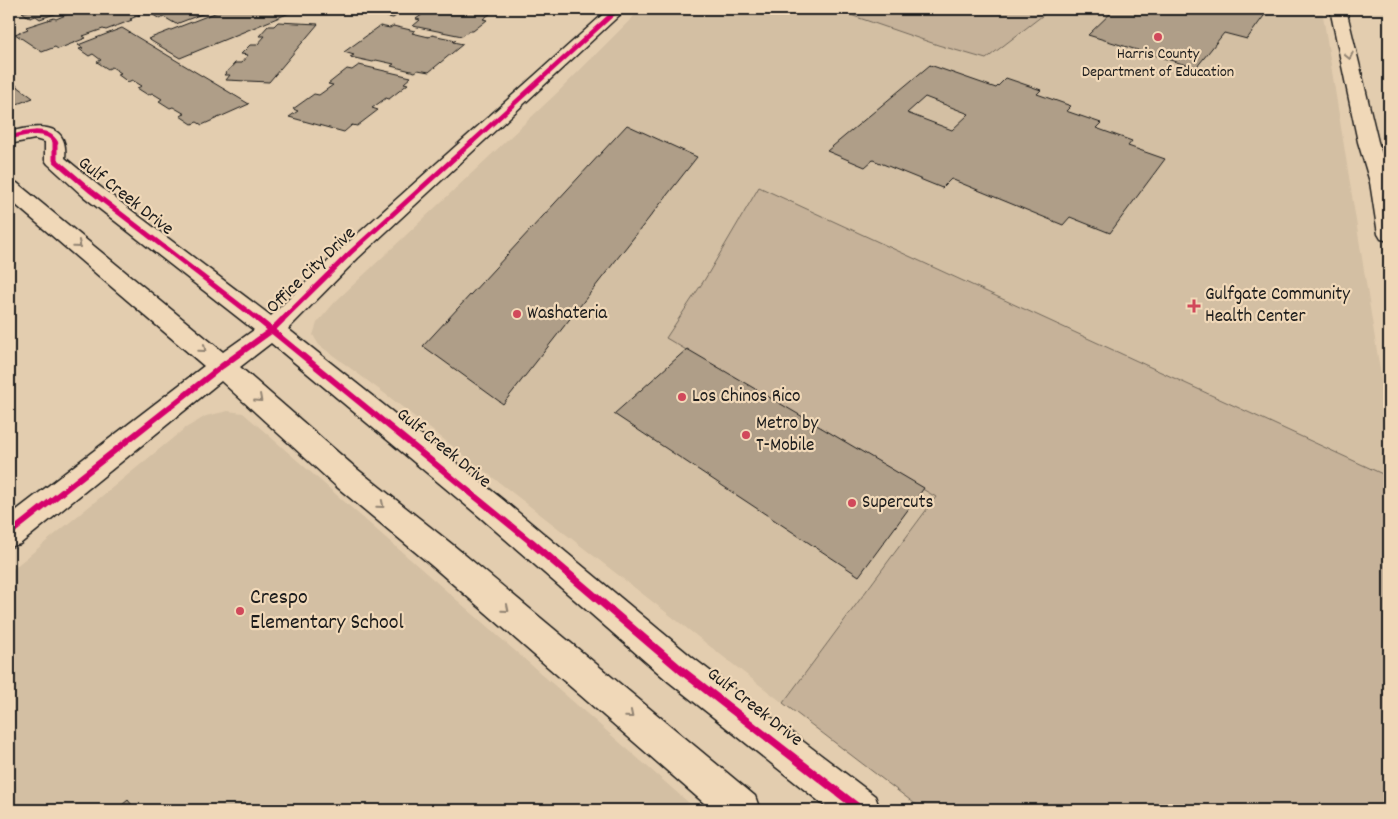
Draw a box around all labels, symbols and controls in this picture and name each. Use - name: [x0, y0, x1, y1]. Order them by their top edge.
- marker: Harris County Department of Education: [1152, 31, 1164, 43]
- place label: Harris County Department of Education: [1082, 43, 1234, 84]
- one-way arrow: [1343, 52, 1354, 61]
- street label: Gulf Creek Drive: [71, 151, 179, 243]
- street label: Office City Drive: [261, 221, 363, 321]
- one-way arrow: [72, 239, 81, 247]
- place label: Gulfgate Community Health Center: [1205, 282, 1350, 331]
- marker: Gulfgate Community Health Center: [1187, 299, 1201, 313]
- place label: Washateria: [527, 301, 608, 328]
- marker: Washateria: [511, 308, 523, 320]
- one-way arrow: [197, 344, 206, 353]
- place label: Los Chinos Rico: [692, 384, 801, 411]
- marker: Los Chinos Rico: [676, 391, 688, 403]
- one-way arrow: [253, 393, 262, 402]
- street label: Gulf Creek Drive: [390, 402, 496, 496]
- place label: Metro by T-Mobile: [756, 411, 819, 460]
- marker: Metro by T-Mobile: [740, 429, 752, 441]
- place label: Supercuts: [862, 490, 934, 517]
- marker: Supercuts: [846, 497, 858, 509]
- one-way arrow: [375, 500, 384, 508]
- place label: Crespo Elementary School: [250, 583, 404, 639]
- one-way arrow: [500, 604, 509, 612]
- marker: Crespo Elementary School: [234, 605, 246, 617]
- street label: Gulf Creek Drive: [700, 662, 808, 754]
- one-way arrow: [624, 709, 633, 718]

